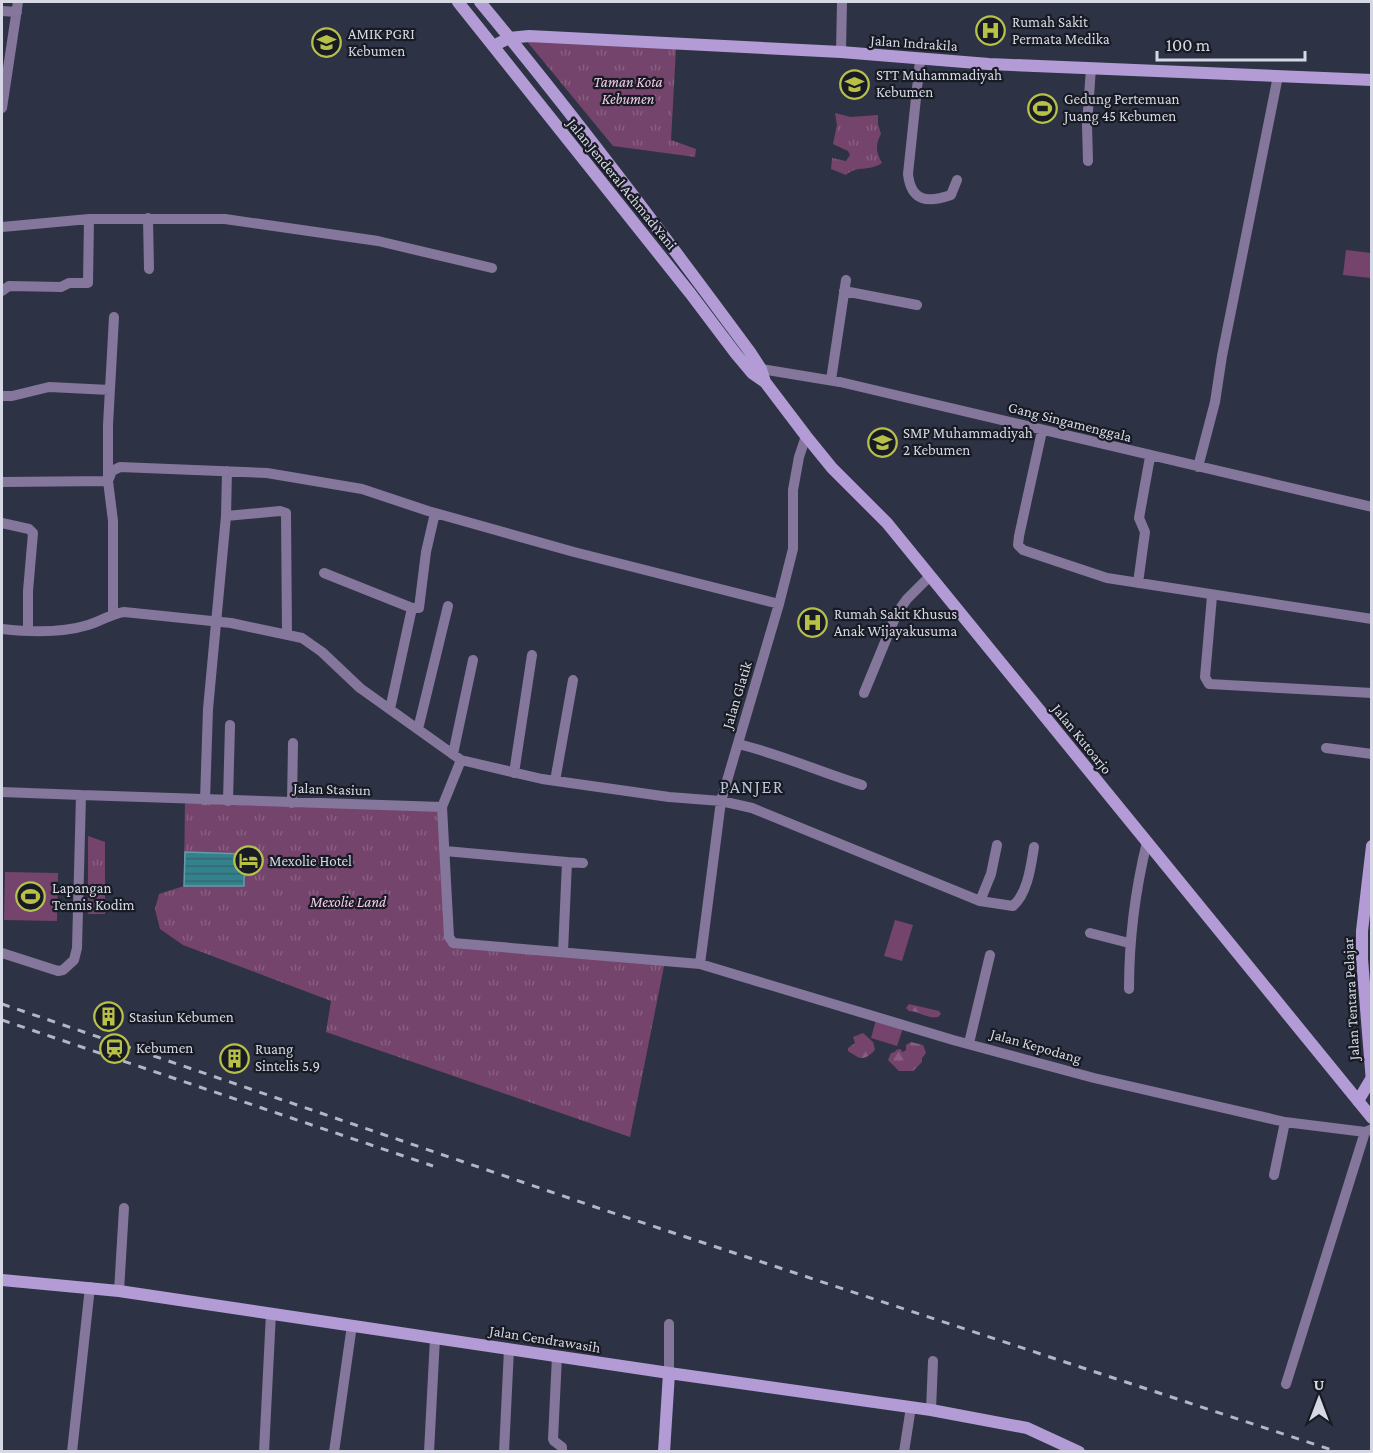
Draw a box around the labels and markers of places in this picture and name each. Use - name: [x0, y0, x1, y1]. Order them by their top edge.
- place label: Rumah Sakit Permata Medika: [1012, 14, 1110, 47]
- hospital icon: Rumah Sakit Permata Medika: [975, 15, 1007, 47]
- place label: AMIK PGRI Kebumen: [348, 26, 415, 59]
- school or university icon: AMIK PGRI Kebumen: [311, 27, 343, 59]
- place label: STT Muhammadiyah Kebumen: [876, 67, 1002, 100]
- school or university icon: STT Muhammadiyah Kebumen: [839, 68, 871, 100]
- place label: Gedung Pertemuan Juang 45 Kebumen: [1062, 91, 1180, 125]
- sports icon: Gedung Pertemuan Juang 45 Kebumen: [1027, 92, 1059, 124]
- place label: SMP Muhammadiyah 2 Kebumen: [903, 425, 1033, 458]
- school or university icon: SMP Muhammadiyah 2 Kebumen: [866, 426, 898, 458]
- place label: Rumah Sakit Khusus Anak Wijayakusuma: [834, 606, 957, 640]
- hospital icon: Rumah Sakit Khusus Anak Wijayakusuma: [797, 607, 829, 639]
- hotel icon: Mexolie Hotel: [232, 845, 264, 877]
- place label: Mexolie Hotel: [269, 853, 352, 869]
- place label: Lapangan Tennis Kodim: [52, 880, 135, 913]
- sports icon: Lapangan Tennis Kodim: [15, 881, 47, 913]
- building icon: Stasiun Kebumen: [92, 1001, 124, 1033]
- place label: Stasiun Kebumen: [129, 1009, 234, 1025]
- station icon: Kebumen: [99, 1032, 131, 1064]
- place label: Kebumen: [136, 1040, 193, 1056]
- place label: Ruang Sintelis 5.9: [255, 1041, 320, 1074]
- building icon: Ruang Sintelis 5.9: [218, 1042, 250, 1074]

